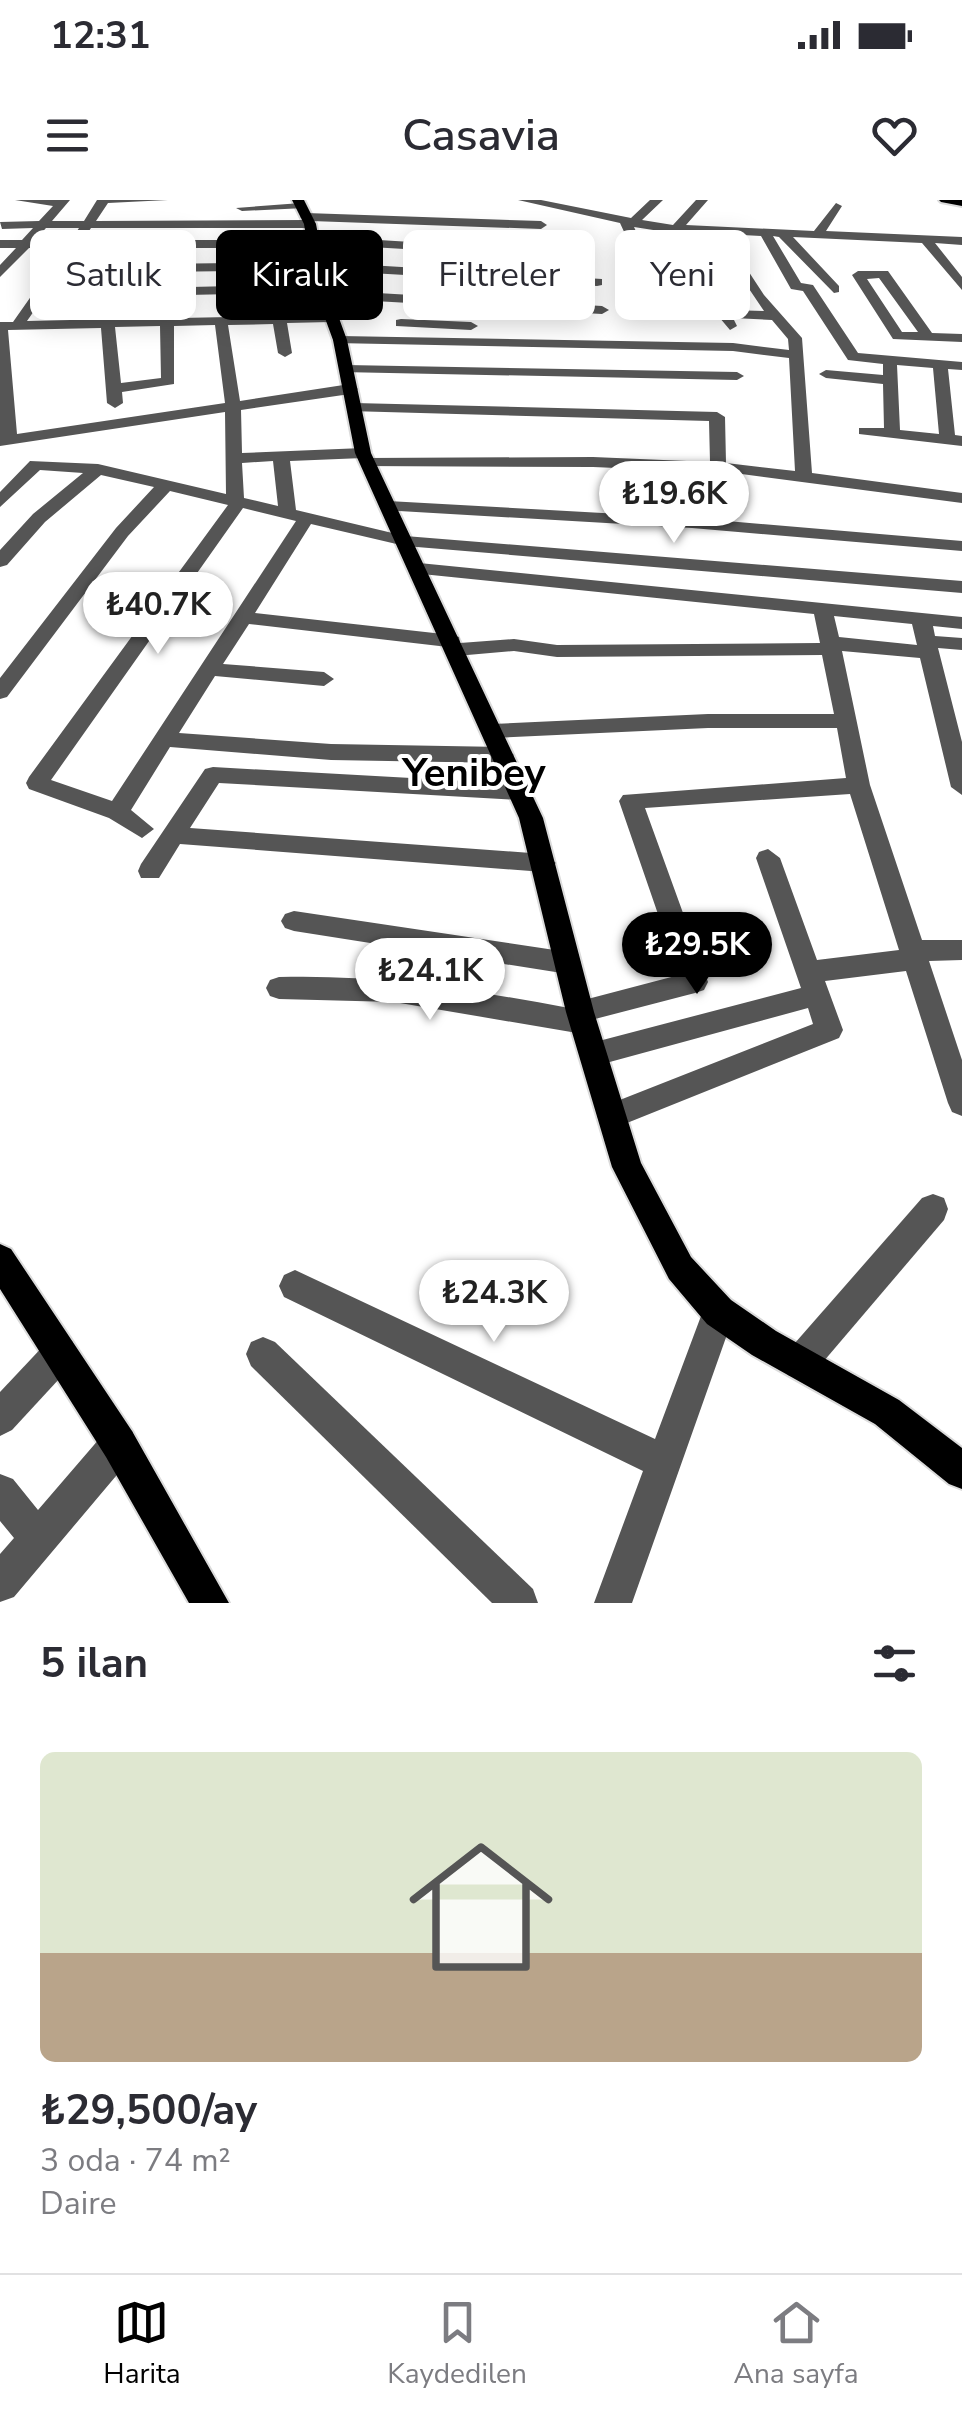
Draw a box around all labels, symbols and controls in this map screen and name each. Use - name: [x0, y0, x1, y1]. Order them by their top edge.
- text: 12:31: [50, 10, 151, 61]
- text: Casavia: [402, 105, 560, 166]
- icon: menu: [40, 108, 95, 163]
- icon: heart: [867, 108, 922, 163]
- chip: Satılık: [30, 230, 196, 320]
- chip: Kiralık: [216, 230, 383, 320]
- chip: Filtreler: [403, 230, 595, 320]
- chip: Yeni: [615, 230, 750, 320]
- pin: ₺19.6K: [593, 461, 755, 546]
- text: ₺19.6K: [621, 472, 727, 515]
- pin: ₺40.7K: [77, 572, 239, 657]
- text: ₺40.7K: [105, 583, 211, 626]
- district label: Yenibey: [400, 746, 546, 800]
- pin: ₺29.5K: [616, 912, 778, 997]
- text: ₺29.5K: [644, 923, 750, 966]
- pin: ₺24.1K: [349, 938, 511, 1023]
- text: ₺24.1K: [377, 949, 483, 992]
- pin: ₺24.3K: [413, 1260, 575, 1345]
- text: ₺24.3K: [441, 1271, 547, 1314]
- text: 5 ilan: [40, 1635, 148, 1692]
- icon: filters: [867, 1636, 922, 1691]
- icon: home: [391, 1817, 571, 1997]
- text: ₺29,500/ay: [40, 2082, 257, 2139]
- text: 3 oda · 74 m²: [40, 2139, 231, 2182]
- text: Daire: [40, 2182, 116, 2225]
- tab: Harita: [103, 2295, 181, 2393]
- tab: Kaydedilen: [387, 2295, 527, 2393]
- tab: Ana sayfa: [734, 2295, 859, 2393]

